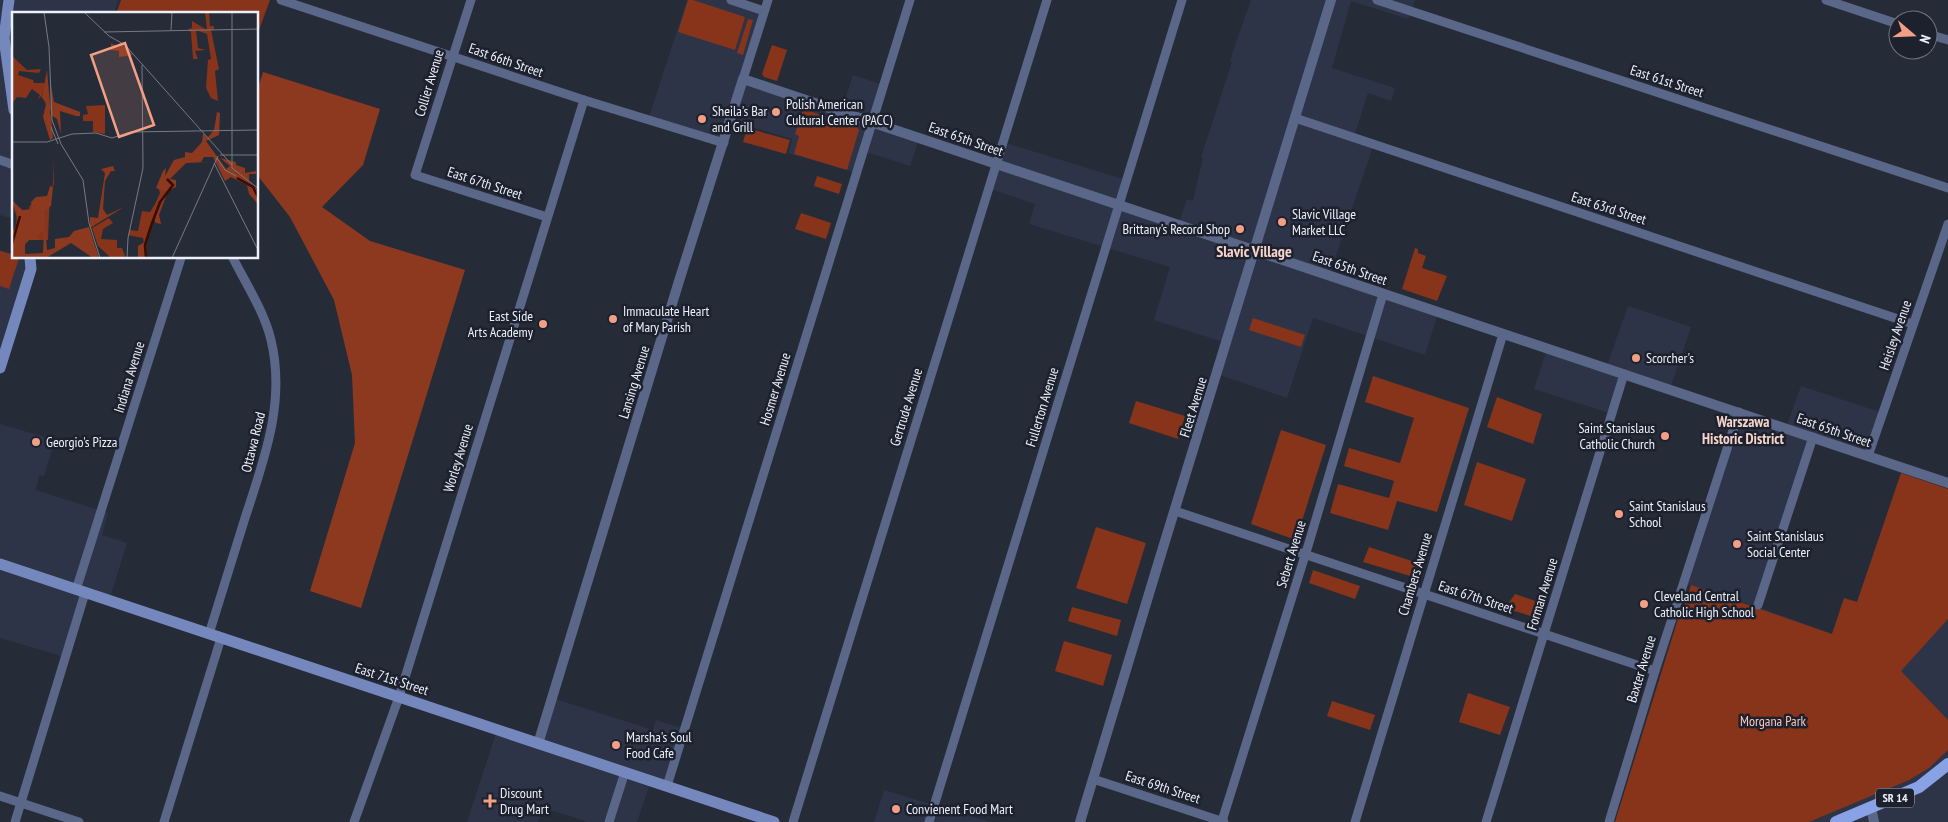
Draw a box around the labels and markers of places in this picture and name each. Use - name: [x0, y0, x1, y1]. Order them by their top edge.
- place label: Polish American Cultural Center (PACC): [786, 95, 893, 129]
- place label: Sheila's Bar and Grill: [712, 102, 767, 136]
- marker: Polish American Cultural Center (PACC): [770, 106, 782, 118]
- marker: Sheila's Bar and Grill: [696, 113, 708, 125]
- place label: Slavic Village Market LLC: [1292, 205, 1356, 239]
- marker: Slavic Village Market LLC: [1276, 216, 1288, 228]
- place label: Brittany's Record Shop: [1123, 220, 1230, 238]
- marker: Brittany's Record Shop: [1234, 223, 1246, 235]
- place label: Immaculate Heart of Mary Parish: [623, 302, 710, 336]
- place label: East Side Arts Academy: [468, 307, 534, 341]
- marker: Immaculate Heart of Mary Parish: [607, 313, 619, 325]
- marker: East Side Arts Academy: [537, 318, 549, 330]
- place label: Scorcher's: [1646, 349, 1694, 367]
- marker: Scorcher's: [1630, 352, 1642, 364]
- place label: Saint Stanislaus Catholic Church: [1578, 419, 1655, 453]
- marker: Saint Stanislaus Catholic Church: [1659, 430, 1671, 442]
- place label: Georgio's Pizza: [46, 433, 117, 451]
- marker: Georgio's Pizza: [30, 436, 42, 448]
- place label: Saint Stanislaus School: [1629, 497, 1706, 531]
- marker: Saint Stanislaus School: [1613, 508, 1625, 520]
- place label: Saint Stanislaus Social Center: [1747, 527, 1824, 561]
- marker: Saint Stanislaus Social Center: [1731, 538, 1743, 550]
- place label: Cleveland Central Catholic High School: [1654, 587, 1755, 621]
- marker: Cleveland Central Catholic High School: [1638, 598, 1650, 610]
- place label: Marsha's Soul Food Cafe: [626, 728, 692, 762]
- marker: Marsha's Soul Food Cafe: [610, 739, 622, 751]
- place label: Discount Drug Mart: [500, 784, 549, 818]
- marker: Discount Drug Mart: [484, 795, 496, 807]
- place label: Convienent Food Mart: [906, 800, 1013, 818]
- marker: Convienent Food Mart: [890, 803, 902, 815]

